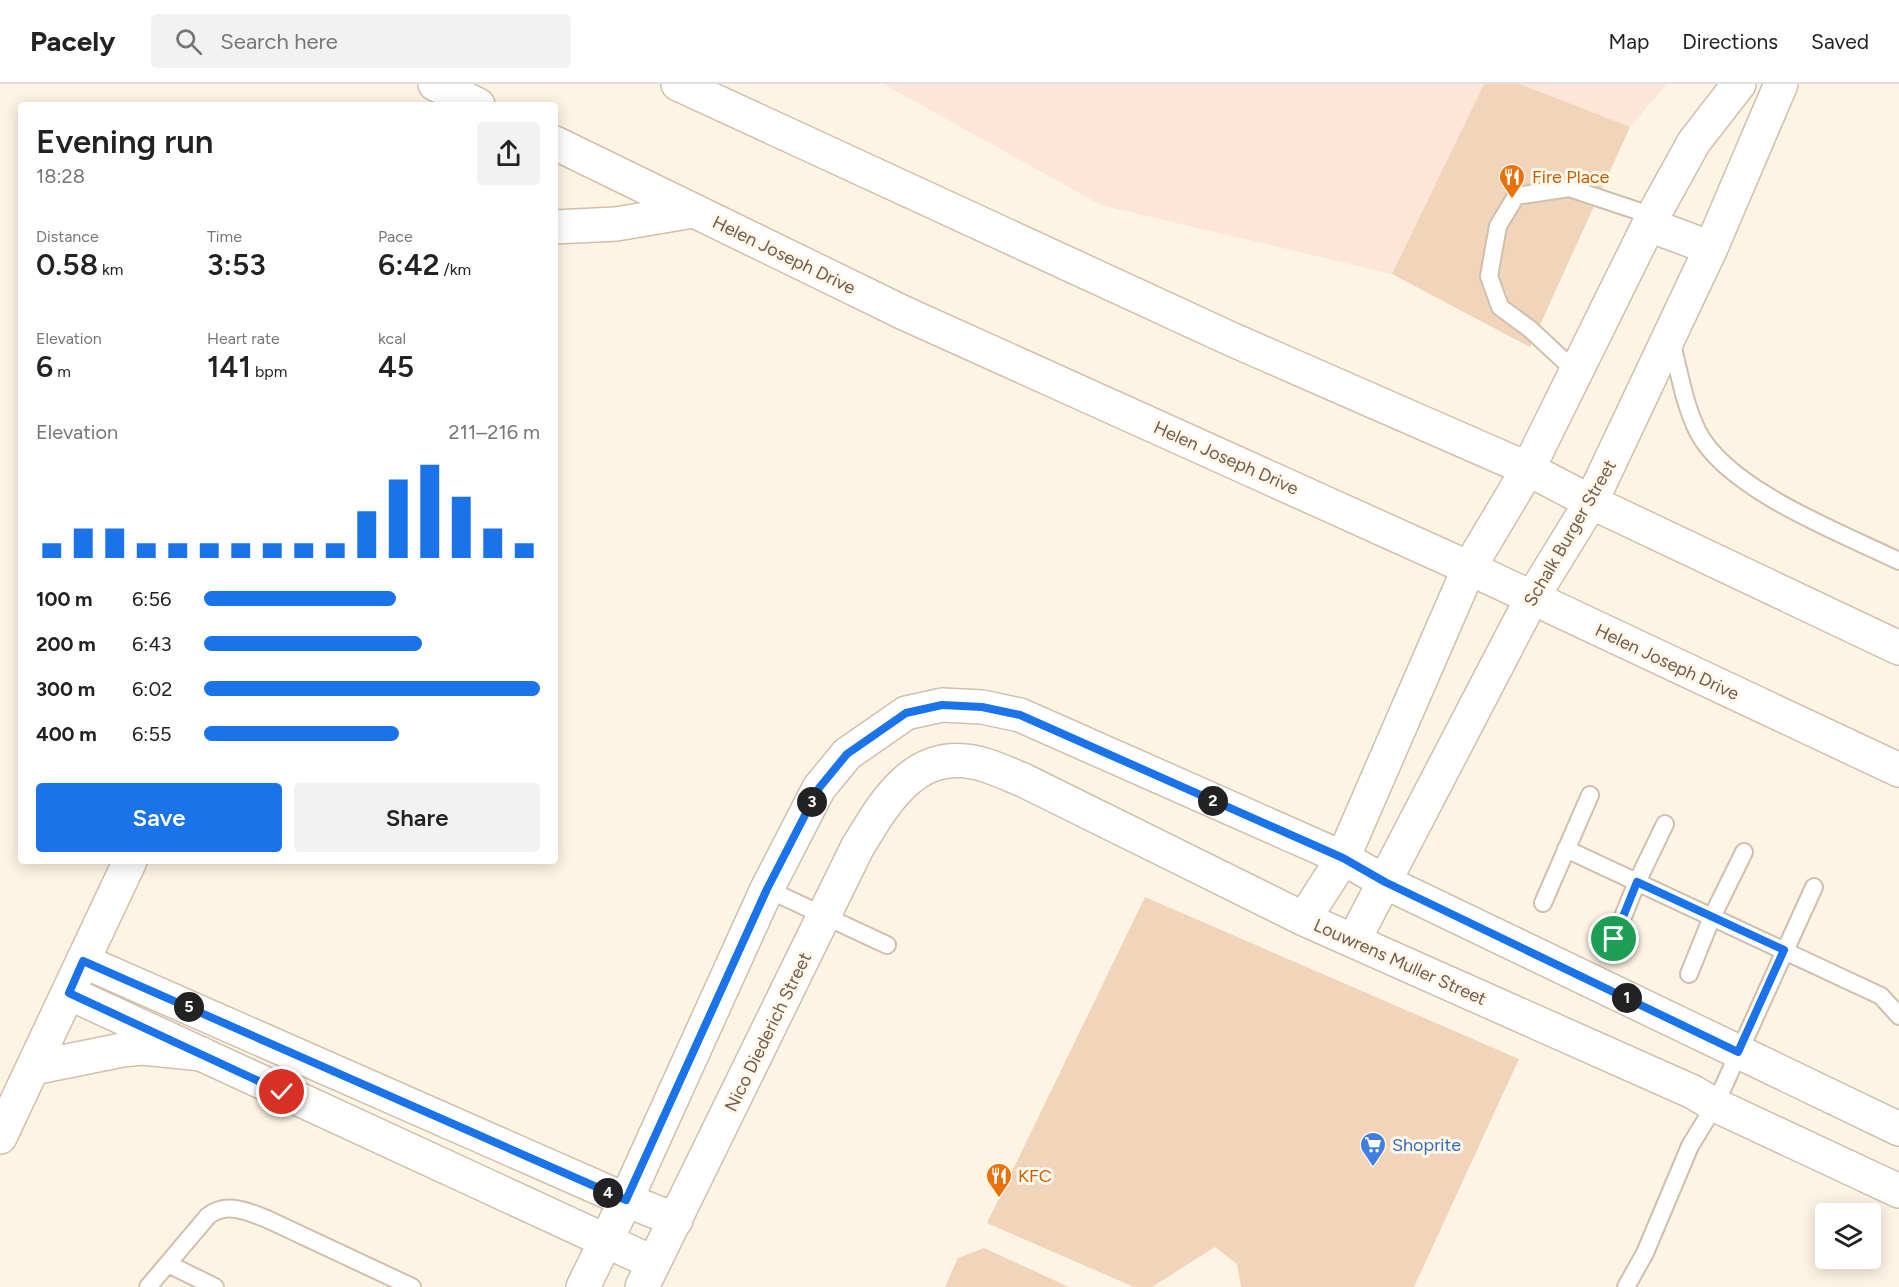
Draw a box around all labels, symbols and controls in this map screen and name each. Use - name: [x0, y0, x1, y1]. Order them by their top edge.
- search box: [151, 14, 571, 68]
- text: Pacely: [30, 24, 115, 58]
- icon: search: [172, 25, 205, 58]
- text: Search here: [220, 28, 338, 55]
- text: Map: [1608, 29, 1649, 54]
- text: Directions: [1682, 29, 1778, 54]
- text: Saved: [1811, 29, 1869, 54]
- text: Evening run: [36, 122, 213, 161]
- button: share: [477, 122, 540, 185]
- restaurant icon: Fire Place: [1497, 162, 1527, 200]
- text: 18:28: [36, 164, 85, 188]
- place label: Fire Place: [1532, 166, 1610, 188]
- street label: Helen Joseph Drive: [709, 211, 859, 299]
- text: Distance: [36, 227, 99, 246]
- text: Time: [207, 227, 242, 246]
- text: Pace: [378, 227, 413, 246]
- text: 0.58: [36, 246, 98, 283]
- text: 3:53: [207, 246, 266, 283]
- text: 6:42: [378, 246, 440, 283]
- text: km: [98, 260, 123, 279]
- text: /km: [440, 260, 471, 279]
- text: Elevation: [36, 329, 102, 348]
- text: Heart rate: [207, 329, 280, 348]
- text: kcal: [378, 329, 406, 348]
- text: 6: [36, 348, 53, 385]
- text: 141: [207, 348, 251, 385]
- text: 45: [378, 348, 414, 385]
- text: m: [53, 362, 71, 381]
- text: bpm: [251, 362, 287, 381]
- street label: Helen Joseph Drive: [1150, 416, 1302, 500]
- text: Elevation: [36, 420, 118, 444]
- text: 211–216 m: [449, 420, 540, 444]
- street label: Schalk Burger Street: [1519, 456, 1621, 610]
- text: 100 m: [36, 587, 93, 611]
- text: 6:56: [132, 587, 171, 611]
- street label: Helen Joseph Drive: [1592, 619, 1743, 705]
- text: 200 m: [36, 632, 96, 656]
- text: 6:43: [132, 632, 172, 656]
- text: 300 m: [36, 677, 95, 701]
- text: 6:02: [132, 677, 172, 701]
- text: 400 m: [36, 722, 97, 746]
- text: 6:55: [132, 722, 171, 746]
- button: Save: [36, 783, 282, 852]
- button: Share: [294, 783, 540, 852]
- pin: 2: [1198, 786, 1228, 816]
- pin: 3: [797, 787, 827, 817]
- text: 2: [1208, 791, 1218, 810]
- text: 3: [808, 792, 816, 811]
- pin: [1588, 913, 1639, 964]
- street label: Louwrens Muller Street: [1310, 914, 1490, 1010]
- icon: arrive: [1597, 922, 1630, 955]
- street label: Nico Diederich Street: [720, 949, 816, 1115]
- pin: 1: [1612, 983, 1642, 1013]
- text: 1: [1624, 988, 1630, 1007]
- pin: 5: [174, 992, 204, 1022]
- text: 5: [184, 997, 194, 1016]
- pin: [256, 1066, 307, 1117]
- icon: check: [265, 1075, 298, 1108]
- supermarket icon: Shoprite: [1358, 1130, 1388, 1168]
- place label: Shoprite: [1392, 1134, 1461, 1156]
- restaurant icon: KFC: [984, 1161, 1014, 1199]
- place label: KFC: [1018, 1165, 1052, 1187]
- pin: 4: [593, 1178, 623, 1208]
- text: 4: [603, 1183, 613, 1202]
- map controls: [1815, 1203, 1881, 1269]
- button: layers: [1815, 1203, 1881, 1269]

